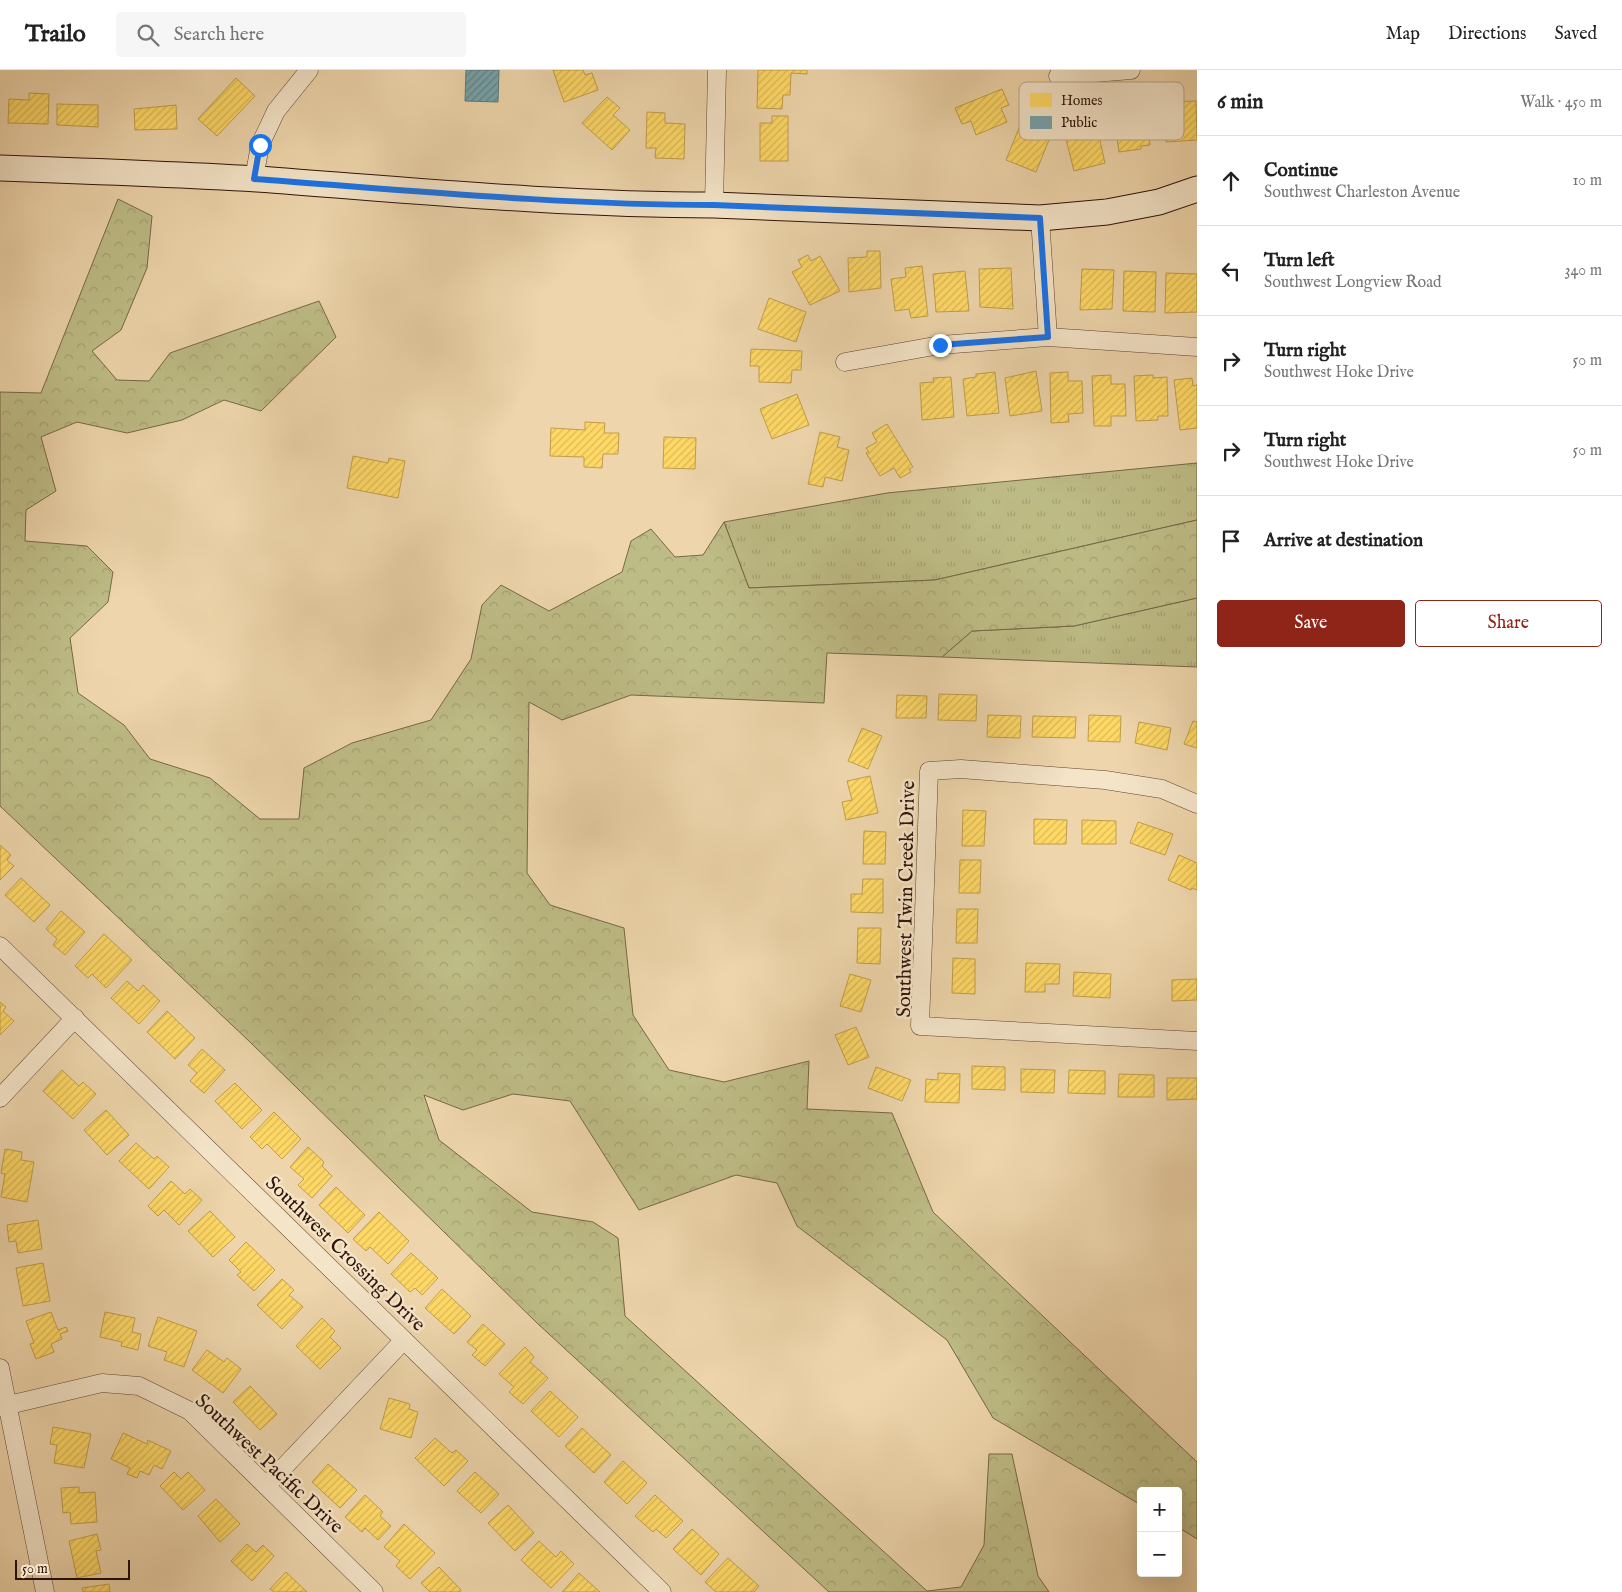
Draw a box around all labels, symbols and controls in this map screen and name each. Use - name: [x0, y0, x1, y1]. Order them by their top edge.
- search box: [116, 12, 466, 57]
- text: Trailo: [25, 19, 86, 50]
- icon: search: [134, 21, 162, 49]
- text: Search here: [174, 23, 264, 47]
- text: Map: [1386, 23, 1420, 46]
- text: Directions: [1448, 23, 1526, 46]
- text: Saved: [1554, 23, 1597, 46]
- legend: [1019, 82, 1184, 140]
- text: 6 min: [1217, 89, 1263, 116]
- text: Homes: [1061, 92, 1103, 110]
- text: Walk · 450 m: [1520, 93, 1602, 113]
- text: Public: [1061, 114, 1097, 132]
- route start: [249, 134, 272, 157]
- text: Continue: [1264, 159, 1338, 183]
- icon: ahead: [1217, 167, 1245, 195]
- text: 10 m: [1572, 171, 1602, 191]
- text: Southwest Charleston Avenue: [1264, 183, 1460, 203]
- text: Turn left: [1264, 249, 1335, 273]
- icon: left: [1217, 257, 1245, 285]
- text: 340 m: [1564, 261, 1602, 281]
- text: Southwest Longview Road: [1264, 273, 1442, 293]
- route end: [929, 334, 952, 357]
- text: Turn right: [1264, 339, 1346, 363]
- icon: right: [1217, 347, 1245, 375]
- text: 50 m: [1573, 351, 1602, 371]
- text: Southwest Hoke Drive: [1264, 363, 1414, 383]
- text: Turn right: [1264, 429, 1346, 453]
- icon: right: [1217, 437, 1245, 465]
- text: 50 m: [1573, 441, 1602, 461]
- text: Southwest Hoke Drive: [1264, 453, 1414, 473]
- icon: arrive: [1217, 527, 1245, 555]
- text: Arrive at destination: [1264, 529, 1423, 553]
- button: Save: [1217, 600, 1405, 647]
- button: Share: [1415, 600, 1602, 647]
- street label: Southwest Twin Creek Drive: [892, 780, 921, 1018]
- street label: Southwest Crossing Drive: [260, 1171, 430, 1337]
- street label: Southwest Pacific Drive: [189, 1389, 349, 1539]
- map controls: [1137, 1487, 1182, 1577]
- button: +: [1137, 1487, 1182, 1532]
- button: −: [1137, 1532, 1182, 1577]
- scale bar: [15, 1557, 130, 1580]
- text: 50 m: [22, 1560, 48, 1578]

